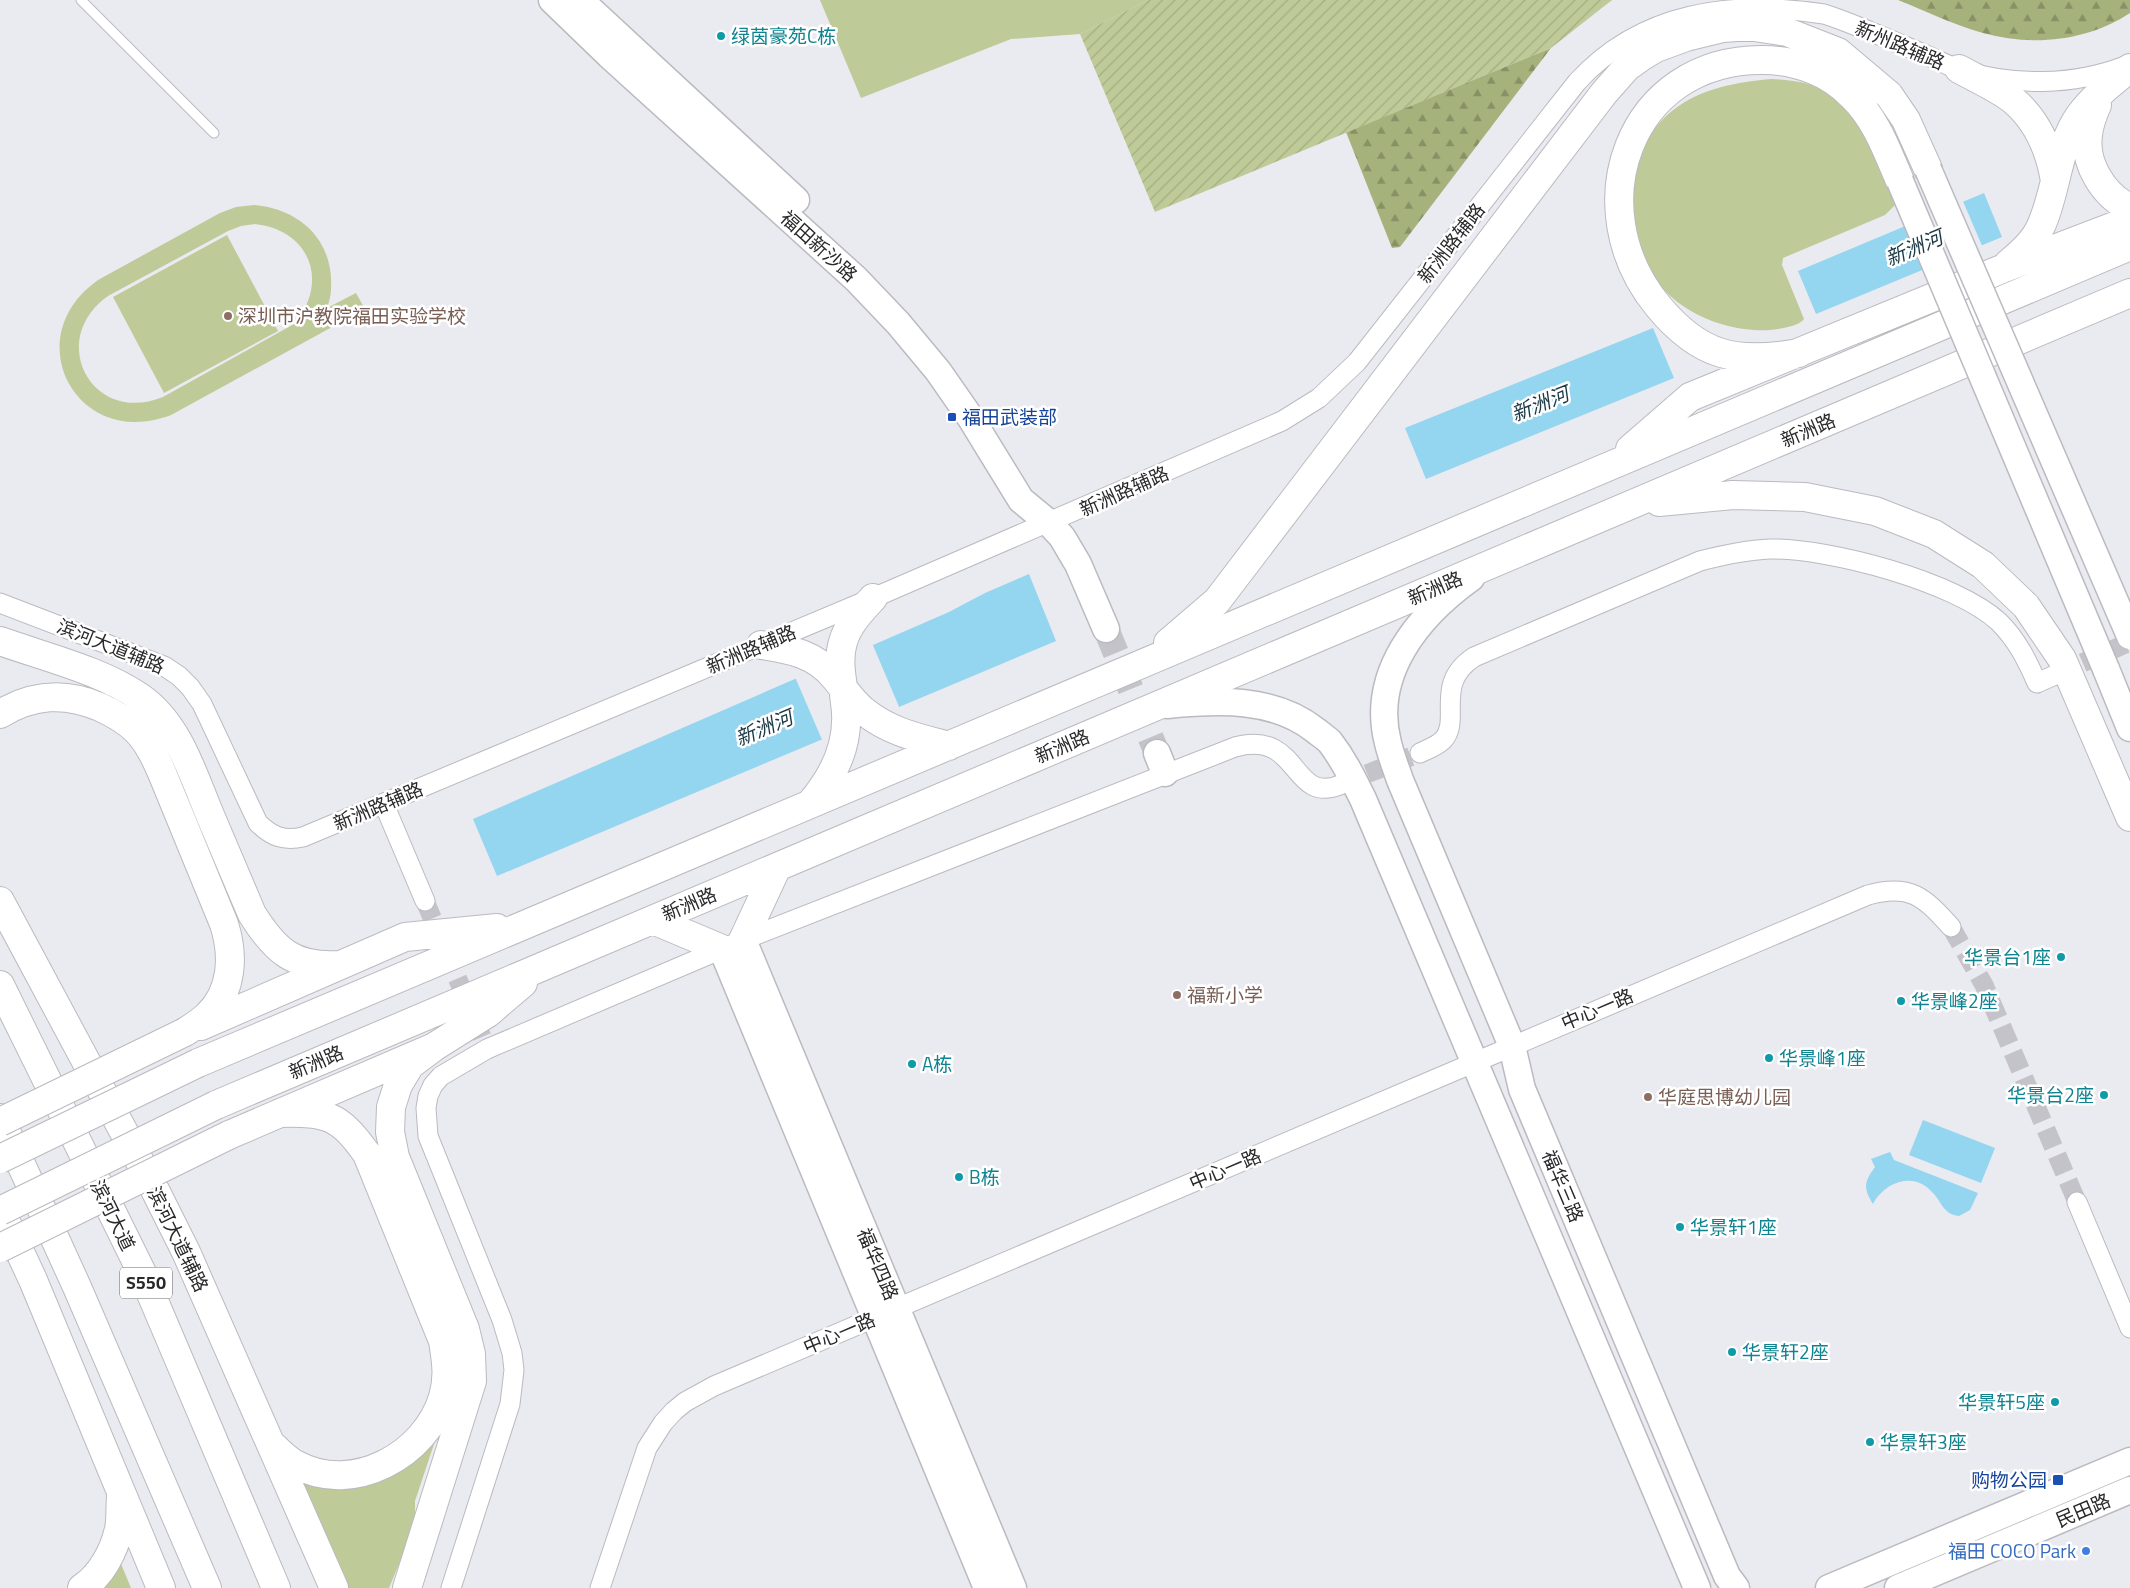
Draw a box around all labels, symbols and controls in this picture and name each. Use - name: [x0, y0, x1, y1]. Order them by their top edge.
- street label: 新州路辅路: [1851, 13, 1950, 76]
- place label: 绿茵豪苑C栋: [731, 21, 836, 50]
- marker: 绿茵豪苑C栋: [715, 30, 727, 42]
- street label: 新洲路辅路: [1410, 196, 1491, 289]
- street label: 福田新沙路: [774, 203, 864, 288]
- water label: 新洲河: [1880, 220, 1951, 274]
- place label: 深圳市沪教院福田实验学校: [238, 301, 466, 330]
- marker: 深圳市沪教院福田实验学校: [222, 310, 234, 322]
- water label: 新洲河: [1506, 376, 1577, 429]
- place label: 福田武装部: [962, 402, 1057, 431]
- street label: 新洲路: [1776, 405, 1840, 454]
- marker: 福田武装部: [946, 411, 958, 423]
- street label: 新洲路辅路: [1074, 458, 1173, 523]
- street label: 新洲路: [1403, 563, 1467, 612]
- street label: 滨河大道辅路: [53, 611, 169, 680]
- street label: 新洲路辅路: [701, 617, 800, 680]
- water label: 新洲河: [730, 700, 801, 754]
- street label: 新洲路: [1030, 721, 1094, 770]
- street label: 新洲路辅路: [328, 774, 427, 837]
- street label: 新洲路: [657, 879, 721, 928]
- place label: 华景台1座: [1964, 942, 2051, 971]
- marker: 华景台1座: [2055, 951, 2067, 963]
- place label: 福新小学: [1187, 980, 1263, 1009]
- street label: 中心一路: [1556, 980, 1637, 1037]
- place label: 华景峰2座: [1911, 986, 1998, 1015]
- marker: 福新小学: [1171, 989, 1183, 1001]
- marker: 华景峰2座: [1895, 995, 1907, 1007]
- street label: 新洲路: [284, 1037, 348, 1086]
- place label: 华景峰1座: [1779, 1043, 1866, 1072]
- place label: A栋: [922, 1049, 952, 1078]
- marker: 华景峰1座: [1763, 1052, 1775, 1064]
- marker: A栋: [906, 1058, 918, 1070]
- place label: 华景台2座: [2007, 1080, 2094, 1109]
- place label: 华庭思博幼儿园: [1658, 1082, 1791, 1111]
- marker: 华景台2座: [2098, 1089, 2110, 1101]
- marker: 华庭思博幼儿园: [1642, 1091, 1654, 1103]
- street label: 中心一路: [1184, 1140, 1265, 1197]
- street label: 福华三路: [1535, 1145, 1592, 1226]
- place label: B栋: [969, 1162, 1000, 1191]
- marker: B栋: [953, 1171, 965, 1183]
- street label: 滨河大道: [84, 1174, 143, 1255]
- street label: 滨河大道辅路: [140, 1181, 216, 1296]
- place label: 华景轩1座: [1690, 1212, 1777, 1241]
- marker: 华景轩1座: [1674, 1221, 1686, 1233]
- street label: 福华四路: [850, 1223, 907, 1304]
- road number: S550: [120, 1268, 172, 1299]
- street label: 中心一路: [798, 1304, 879, 1361]
- place label: 华景轩2座: [1742, 1337, 1829, 1366]
- marker: 华景轩2座: [1726, 1346, 1738, 1358]
- place label: 华景轩5座: [1958, 1387, 2045, 1416]
- marker: 华景轩5座: [2049, 1396, 2061, 1408]
- place label: 华景轩3座: [1880, 1427, 1967, 1456]
- marker: 华景轩3座: [1864, 1436, 1876, 1448]
- place label: 购物公园: [1971, 1465, 2047, 1494]
- marker: 购物公园: [2051, 1473, 2065, 1487]
- street label: 民田路: [2051, 1485, 2115, 1534]
- place label: 福田 COCO Park: [1948, 1536, 2076, 1565]
- marker: 福田 COCO Park: [2080, 1545, 2092, 1557]

